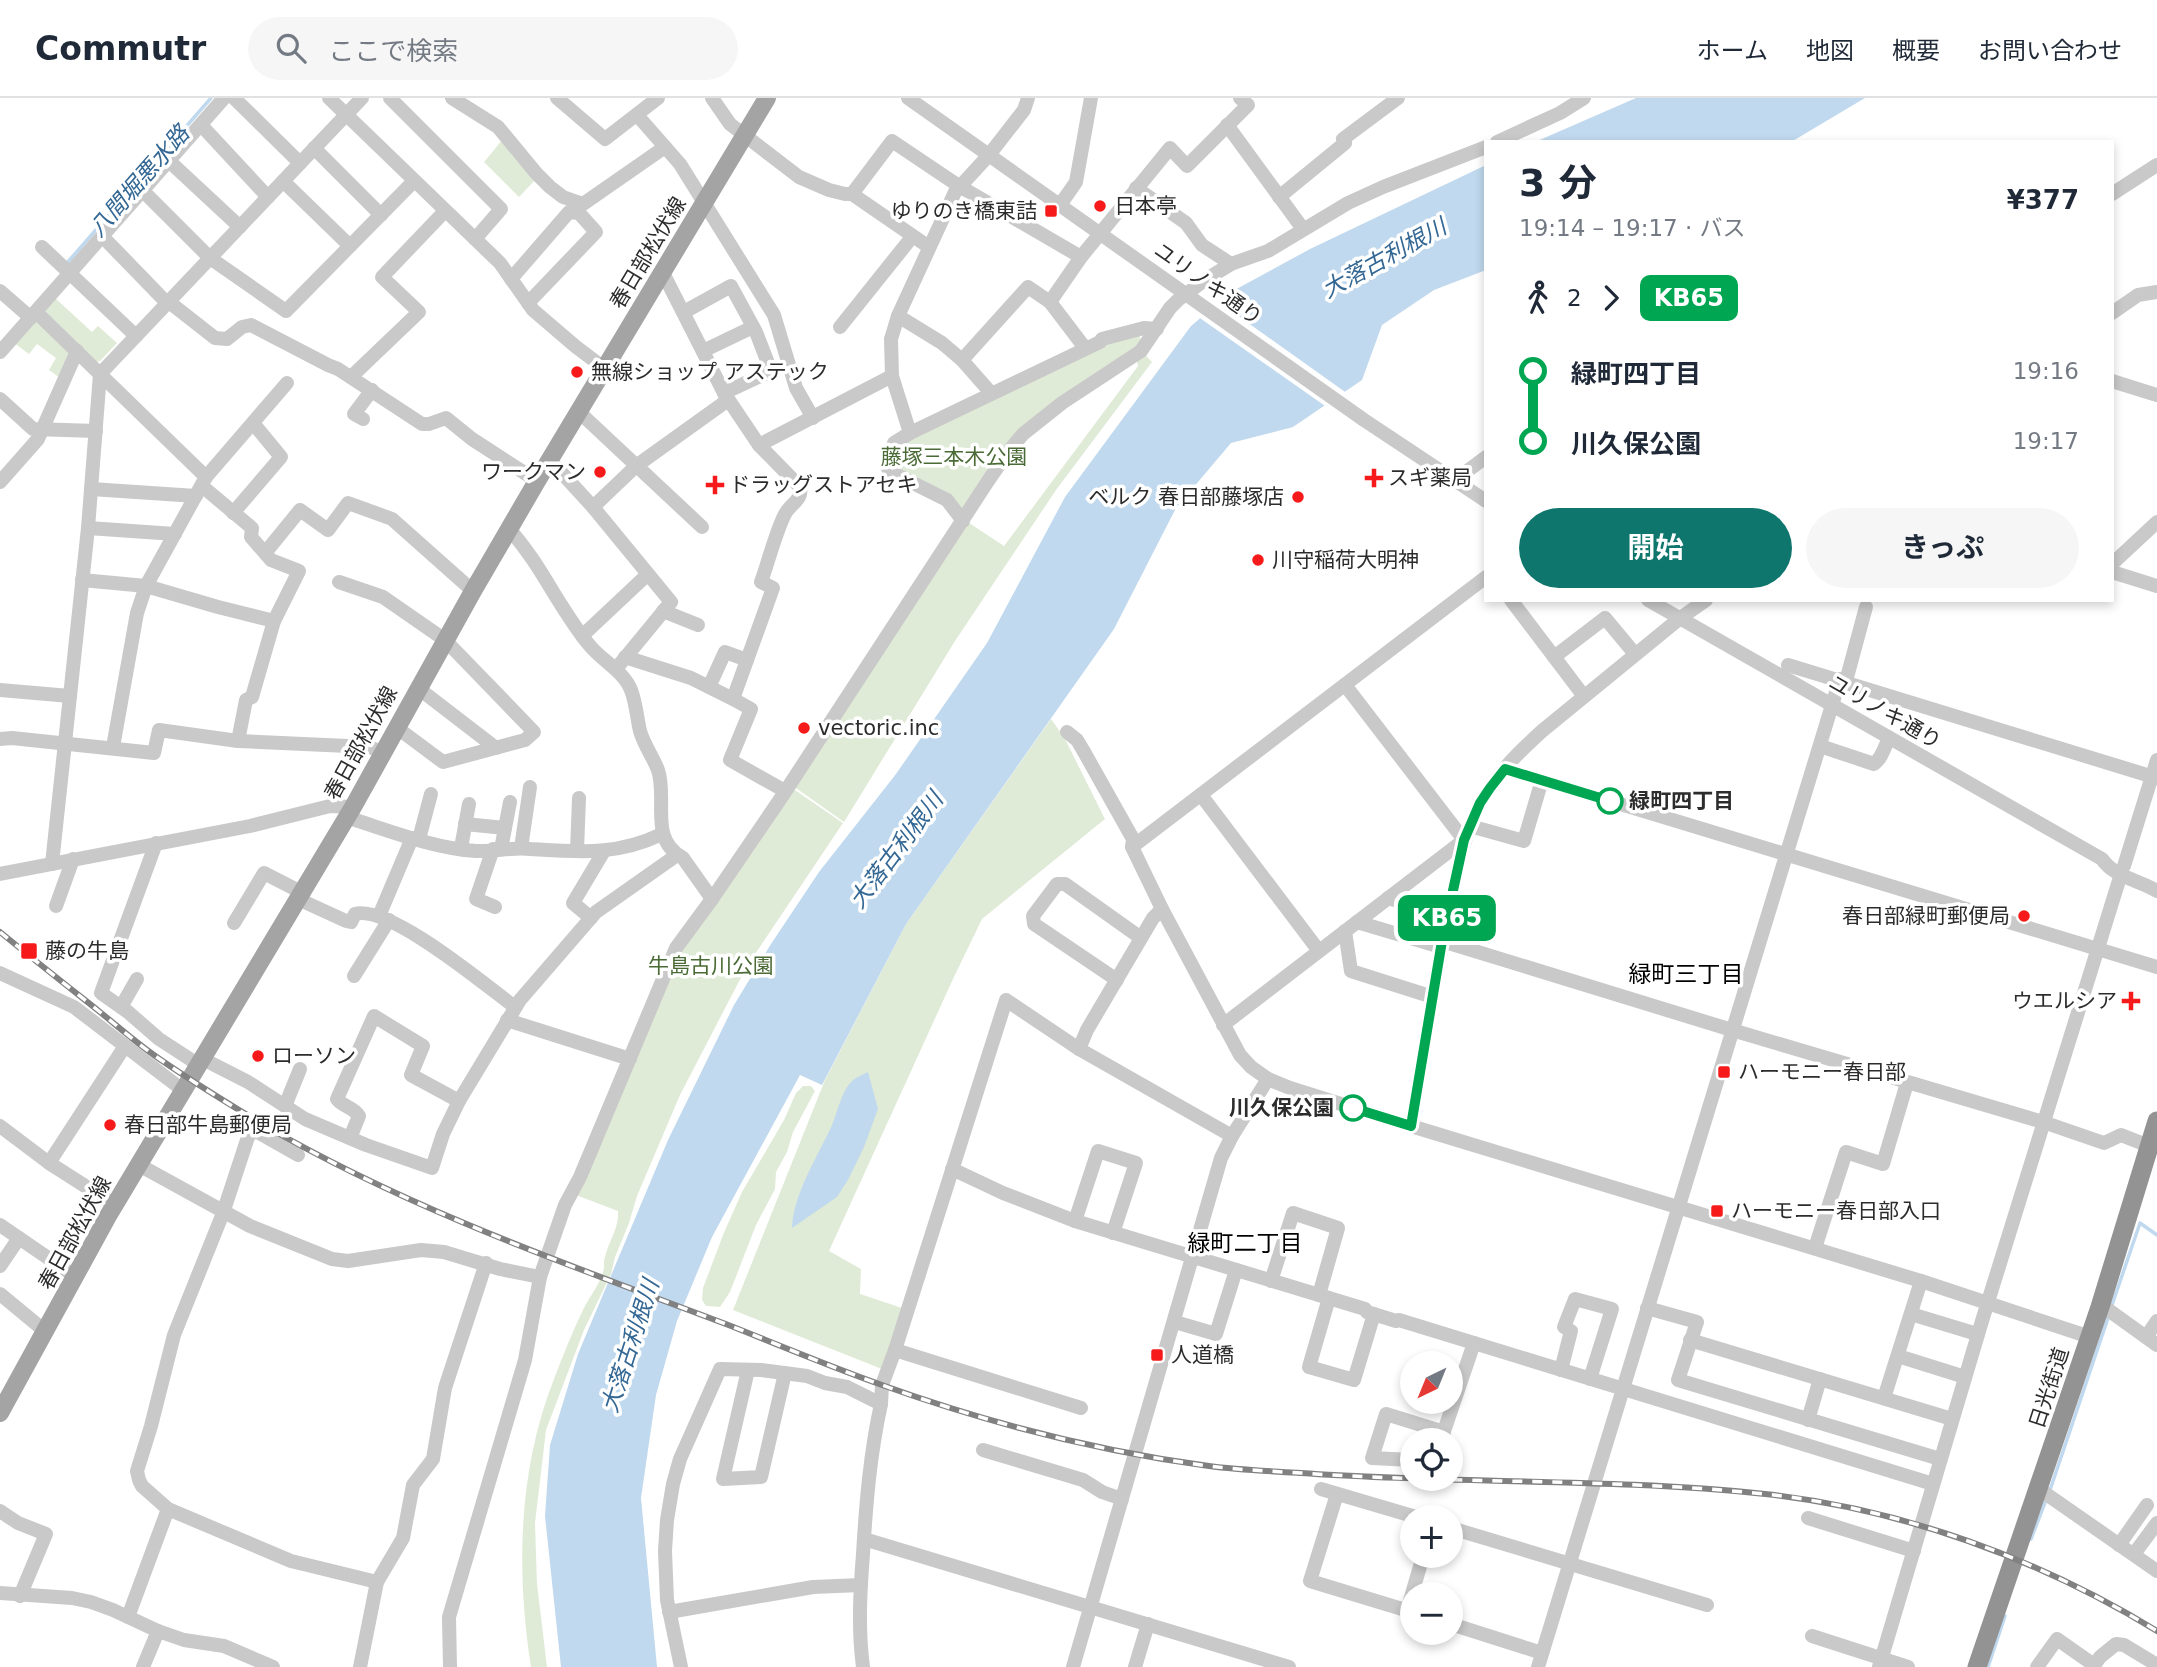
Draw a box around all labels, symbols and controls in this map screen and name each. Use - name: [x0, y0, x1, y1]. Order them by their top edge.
- search box: [248, 17, 738, 80]
- text: Commutr: [35, 29, 206, 68]
- icon: search: [272, 29, 310, 67]
- text: ここで検索: [328, 36, 458, 66]
- text: ホーム: [1697, 37, 1768, 65]
- text: 地図: [1806, 37, 1854, 65]
- text: 概要: [1892, 37, 1940, 65]
- text: お問い合わせ: [1978, 37, 2122, 65]
- water label: 八間堀悪水路: [84, 119, 195, 242]
- text: 3 分: [1519, 161, 1597, 205]
- text: ¥377: [2007, 185, 2079, 215]
- street label: 春日部松伏線: [605, 193, 691, 313]
- place label: 日本亭: [1114, 194, 1177, 218]
- marker: 日本亭: [1092, 198, 1108, 214]
- place label: ゆりのき橋東詰: [891, 199, 1037, 223]
- marker: ゆりのき橋東詰: [1043, 203, 1059, 219]
- water label: 大落古利根川: [1317, 212, 1453, 303]
- text: 19:14 – 19:17 · バス: [1519, 215, 1746, 241]
- street label: ユリノキ通り: [1150, 238, 1266, 330]
- icon: walk: [1519, 279, 1557, 317]
- icon: forward: [1592, 279, 1630, 317]
- text: KB65: [1654, 284, 1724, 312]
- text: 2: [1567, 285, 1582, 311]
- text: 19:16: [2013, 358, 2079, 384]
- text: 緑町四丁目: [1571, 359, 1701, 389]
- place label: 無線ショップ アステック: [591, 360, 829, 384]
- marker: 無線ショップ アステック: [569, 364, 585, 380]
- text: 19:17: [2013, 428, 2079, 454]
- text: 川久保公園: [1571, 429, 1701, 459]
- park label: 藤塚三本木公園: [881, 445, 1028, 469]
- place label: ワークマン: [481, 460, 586, 484]
- marker: ワークマン: [592, 464, 608, 480]
- place label: スギ薬局: [1388, 466, 1472, 490]
- marker: スギ薬局: [1366, 470, 1382, 486]
- place label: ドラッグストアセキ: [729, 473, 918, 497]
- marker: ドラッグストアセキ: [707, 477, 723, 493]
- place label: ベルク 春日部藤塚店: [1088, 485, 1284, 509]
- marker: ベルク 春日部藤塚店: [1290, 489, 1306, 505]
- button: 開始: [1519, 508, 1792, 588]
- button: きっぷ: [1806, 508, 2079, 588]
- place label: 川守稲荷大明神: [1272, 548, 1419, 572]
- marker: 川守稲荷大明神: [1250, 552, 1266, 568]
- street label: ユリノキ通り: [1824, 670, 1946, 754]
- street label: 春日部松伏線: [320, 682, 402, 804]
- place label: vectoric.inc: [818, 716, 939, 740]
- marker: vectoric.inc: [796, 720, 812, 736]
- water label: 大落古利根川: [844, 785, 950, 913]
- marker: 緑町四丁目: [1597, 788, 1623, 814]
- place label: 緑町四丁目: [1629, 789, 1734, 813]
- line badge: KB65: [1398, 895, 1496, 941]
- text: KB65: [1412, 904, 1482, 932]
- place label: 春日部緑町郵便局: [1842, 904, 2010, 928]
- marker: 春日部緑町郵便局: [2016, 908, 2032, 924]
- place label: 藤の牛島: [45, 939, 129, 963]
- marker: 藤の牛島: [19, 941, 39, 961]
- park label: 牛島古川公園: [648, 954, 774, 978]
- district label: 緑町三丁目: [1629, 961, 1744, 987]
- place label: ウエルシア: [2012, 989, 2117, 1013]
- marker: ウエルシア: [2123, 993, 2139, 1009]
- place label: ローソン: [272, 1044, 356, 1068]
- marker: ローソン: [250, 1048, 266, 1064]
- place label: ハーモニー春日部: [1738, 1060, 1906, 1084]
- marker: ハーモニー春日部: [1716, 1064, 1732, 1080]
- marker: 川久保公園: [1340, 1095, 1366, 1121]
- place label: 川久保公園: [1229, 1096, 1334, 1120]
- place label: 春日部牛島郵便局: [124, 1113, 292, 1137]
- marker: 春日部牛島郵便局: [102, 1117, 118, 1133]
- street label: 春日部松伏線: [34, 1172, 116, 1294]
- place label: ハーモニー春日部入口: [1731, 1199, 1941, 1223]
- marker: ハーモニー春日部入口: [1709, 1203, 1725, 1219]
- district label: 緑町二丁目: [1188, 1230, 1303, 1256]
- water label: 大落古利根川: [596, 1274, 665, 1416]
- place label: 人道橋: [1171, 1343, 1234, 1367]
- street label: 日光街道: [2025, 1344, 2073, 1432]
- marker: 人道橋: [1149, 1347, 1165, 1363]
- north arrow: [1400, 1351, 1463, 1414]
- map controls: [1400, 1351, 1463, 1645]
- button: locate: [1400, 1428, 1463, 1491]
- button: +: [1400, 1505, 1463, 1568]
- button: −: [1400, 1582, 1463, 1645]

